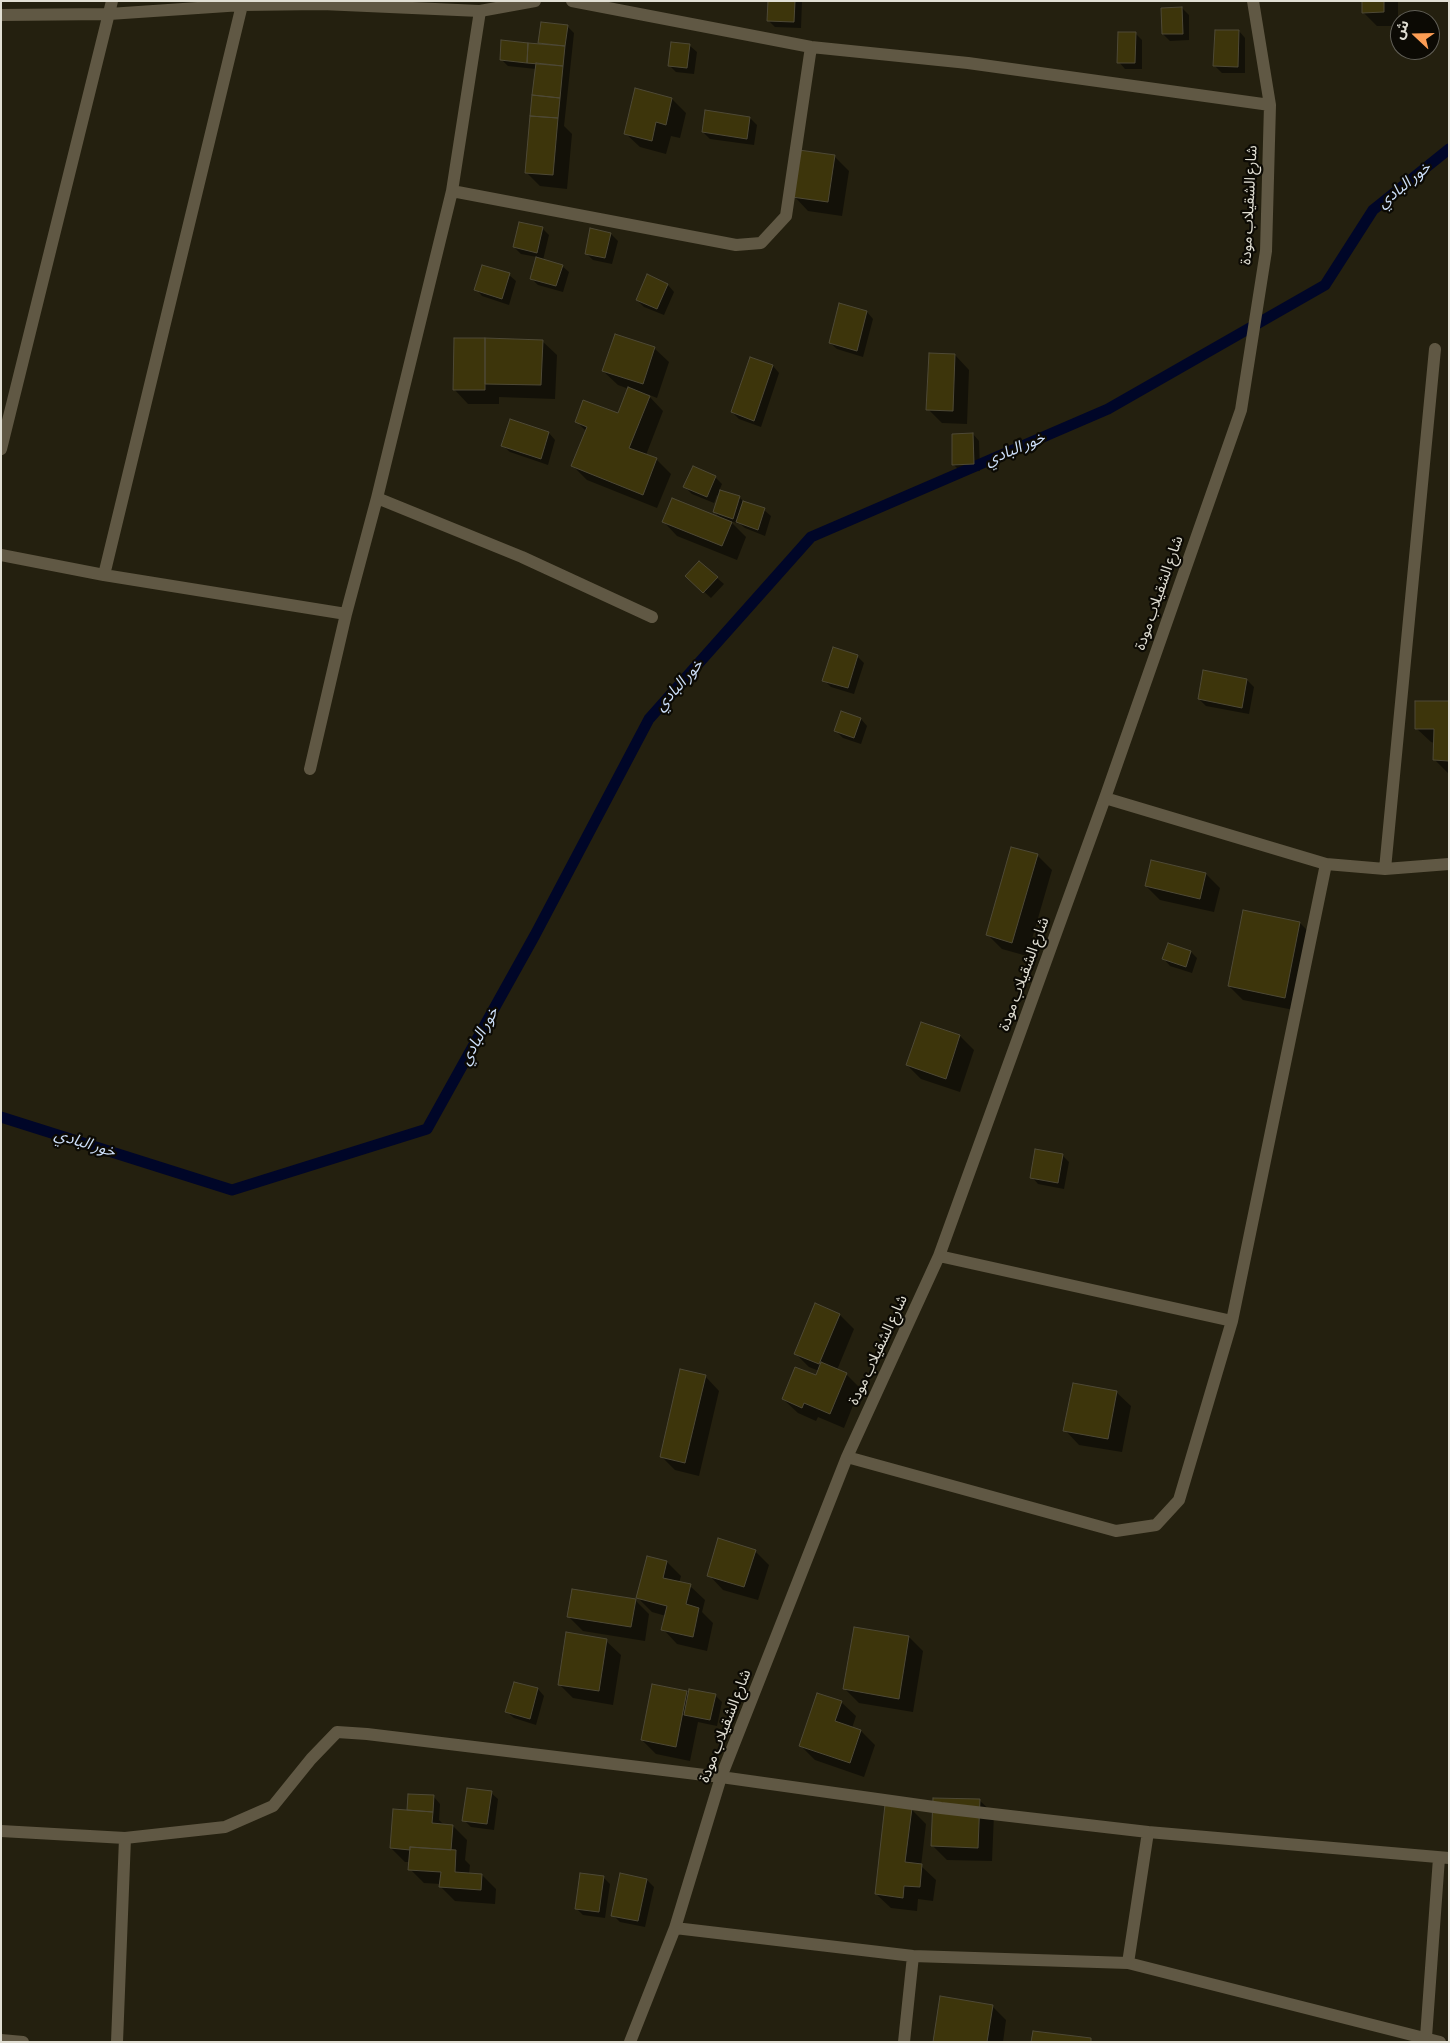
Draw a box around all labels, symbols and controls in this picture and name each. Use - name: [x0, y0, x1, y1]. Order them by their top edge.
- north arrow: [1390, 10, 1440, 60]
- text: ش: [1392, 19, 1412, 41]
- street label: شارع الشقيلاب مودة: [1237, 145, 1261, 265]
- water label: خور البادي: [1373, 158, 1435, 212]
- water label: خور البادي: [982, 428, 1048, 470]
- street label: شارع الشقيلاب مودة: [1131, 534, 1187, 652]
- water label: خور البادي: [651, 655, 707, 715]
- street label: شارع الشقيلاب مودة: [995, 915, 1053, 1033]
- water label: خور البادي: [455, 1004, 503, 1068]
- water label: خور البادي: [52, 1125, 118, 1161]
- street label: شارع الشقيلاب مودة: [845, 1292, 911, 1408]
- street label: شارع الشقيلاب مودة: [695, 1667, 755, 1785]

